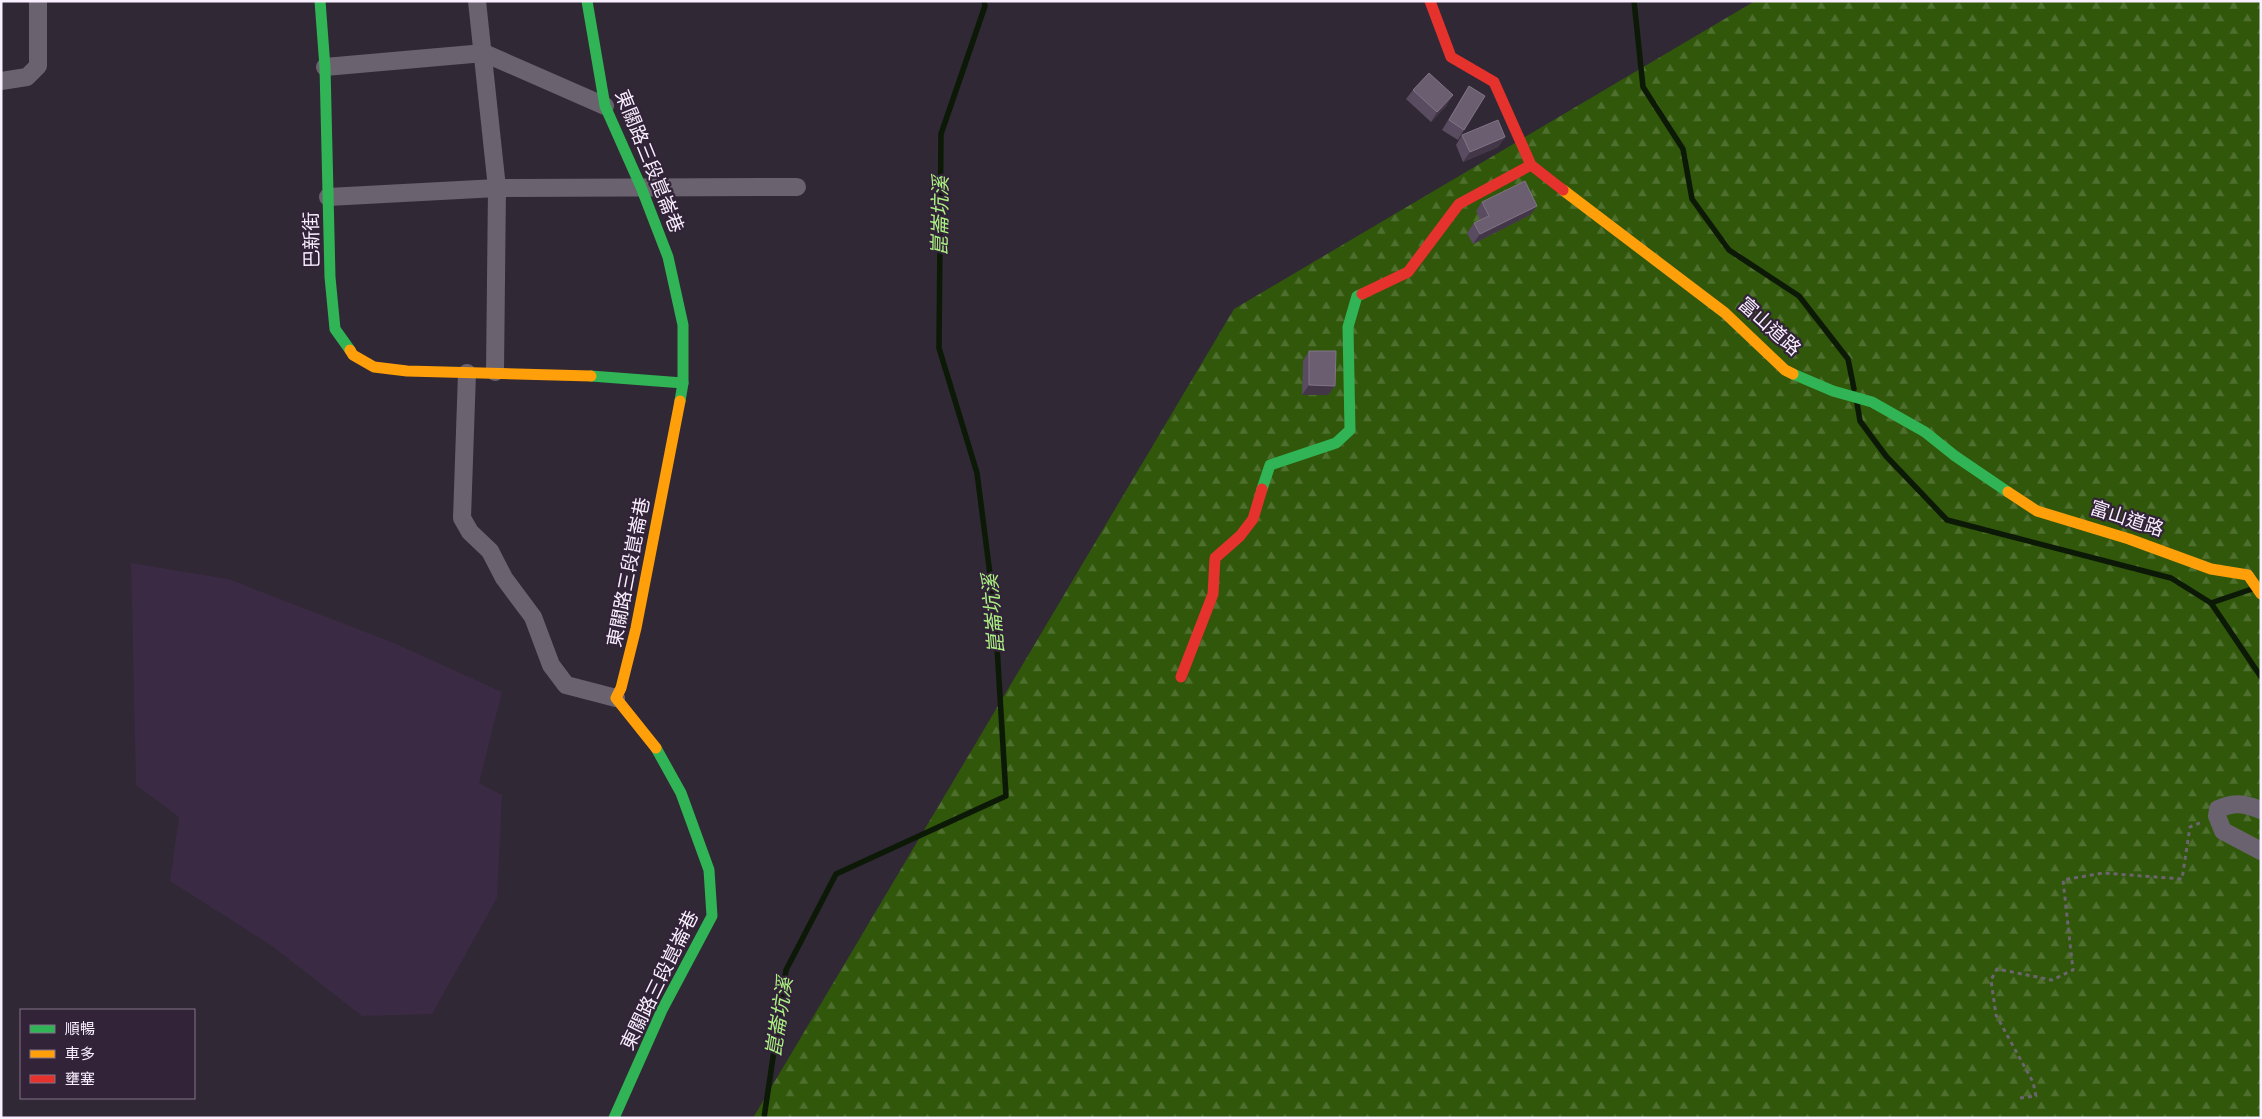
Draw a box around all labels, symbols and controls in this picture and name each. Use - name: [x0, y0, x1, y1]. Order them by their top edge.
- street label: 東關路三段崑崙巷: [610, 86, 689, 236]
- water label: 崑崙坑溪: [927, 173, 953, 256]
- street label: 巴新街: [300, 211, 323, 269]
- street label: 富山道路: [1734, 292, 1806, 360]
- street label: 東關路三段崑崙巷: [603, 495, 654, 649]
- street label: 富山道路: [2087, 496, 2167, 541]
- water label: 崑崙坑溪: [977, 570, 1008, 655]
- street label: 東關路三段崑崙巷: [616, 907, 703, 1054]
- water label: 崑崙坑溪: [761, 973, 798, 1058]
- legend: [20, 1009, 195, 1099]
- text: 順暢: [65, 1020, 95, 1038]
- text: 車多: [65, 1045, 95, 1063]
- text: 壅塞: [65, 1070, 95, 1088]

